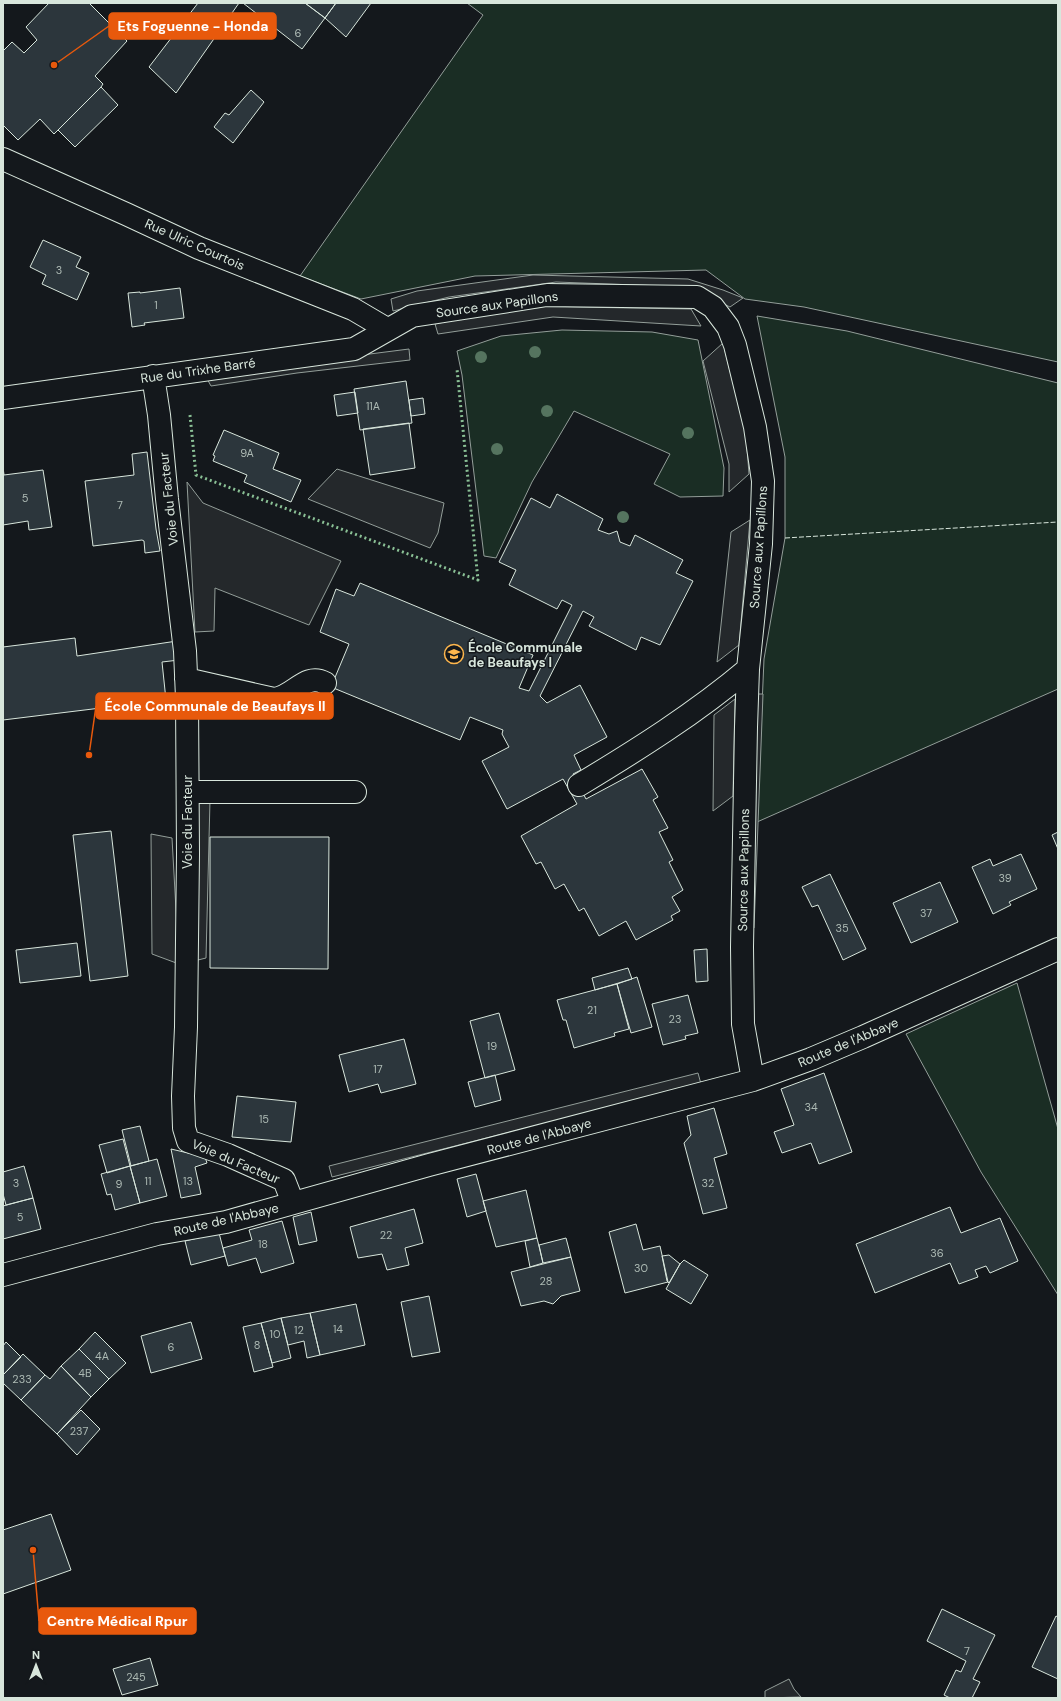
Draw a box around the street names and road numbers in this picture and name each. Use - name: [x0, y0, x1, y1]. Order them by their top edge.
- street label: Rue Ulric Courtois: [142, 215, 247, 274]
- street label: Source aux Papillons: [435, 288, 559, 321]
- street label: Rue du Trixhe Barré: [139, 354, 257, 387]
- street label: Voie du Facteur: [155, 451, 182, 547]
- street label: Source aux Papillons: [746, 485, 771, 609]
- street label: Voie du Facteur: [179, 775, 196, 869]
- street label: Source aux Papillons: [734, 808, 753, 932]
- street label: Route de l'Abbaye: [796, 1014, 901, 1071]
- street label: Route de l'Abbaye: [485, 1114, 593, 1159]
- street label: Voie du Facteur: [189, 1135, 283, 1188]
- street label: Route de l'Abbaye: [172, 1199, 280, 1240]

